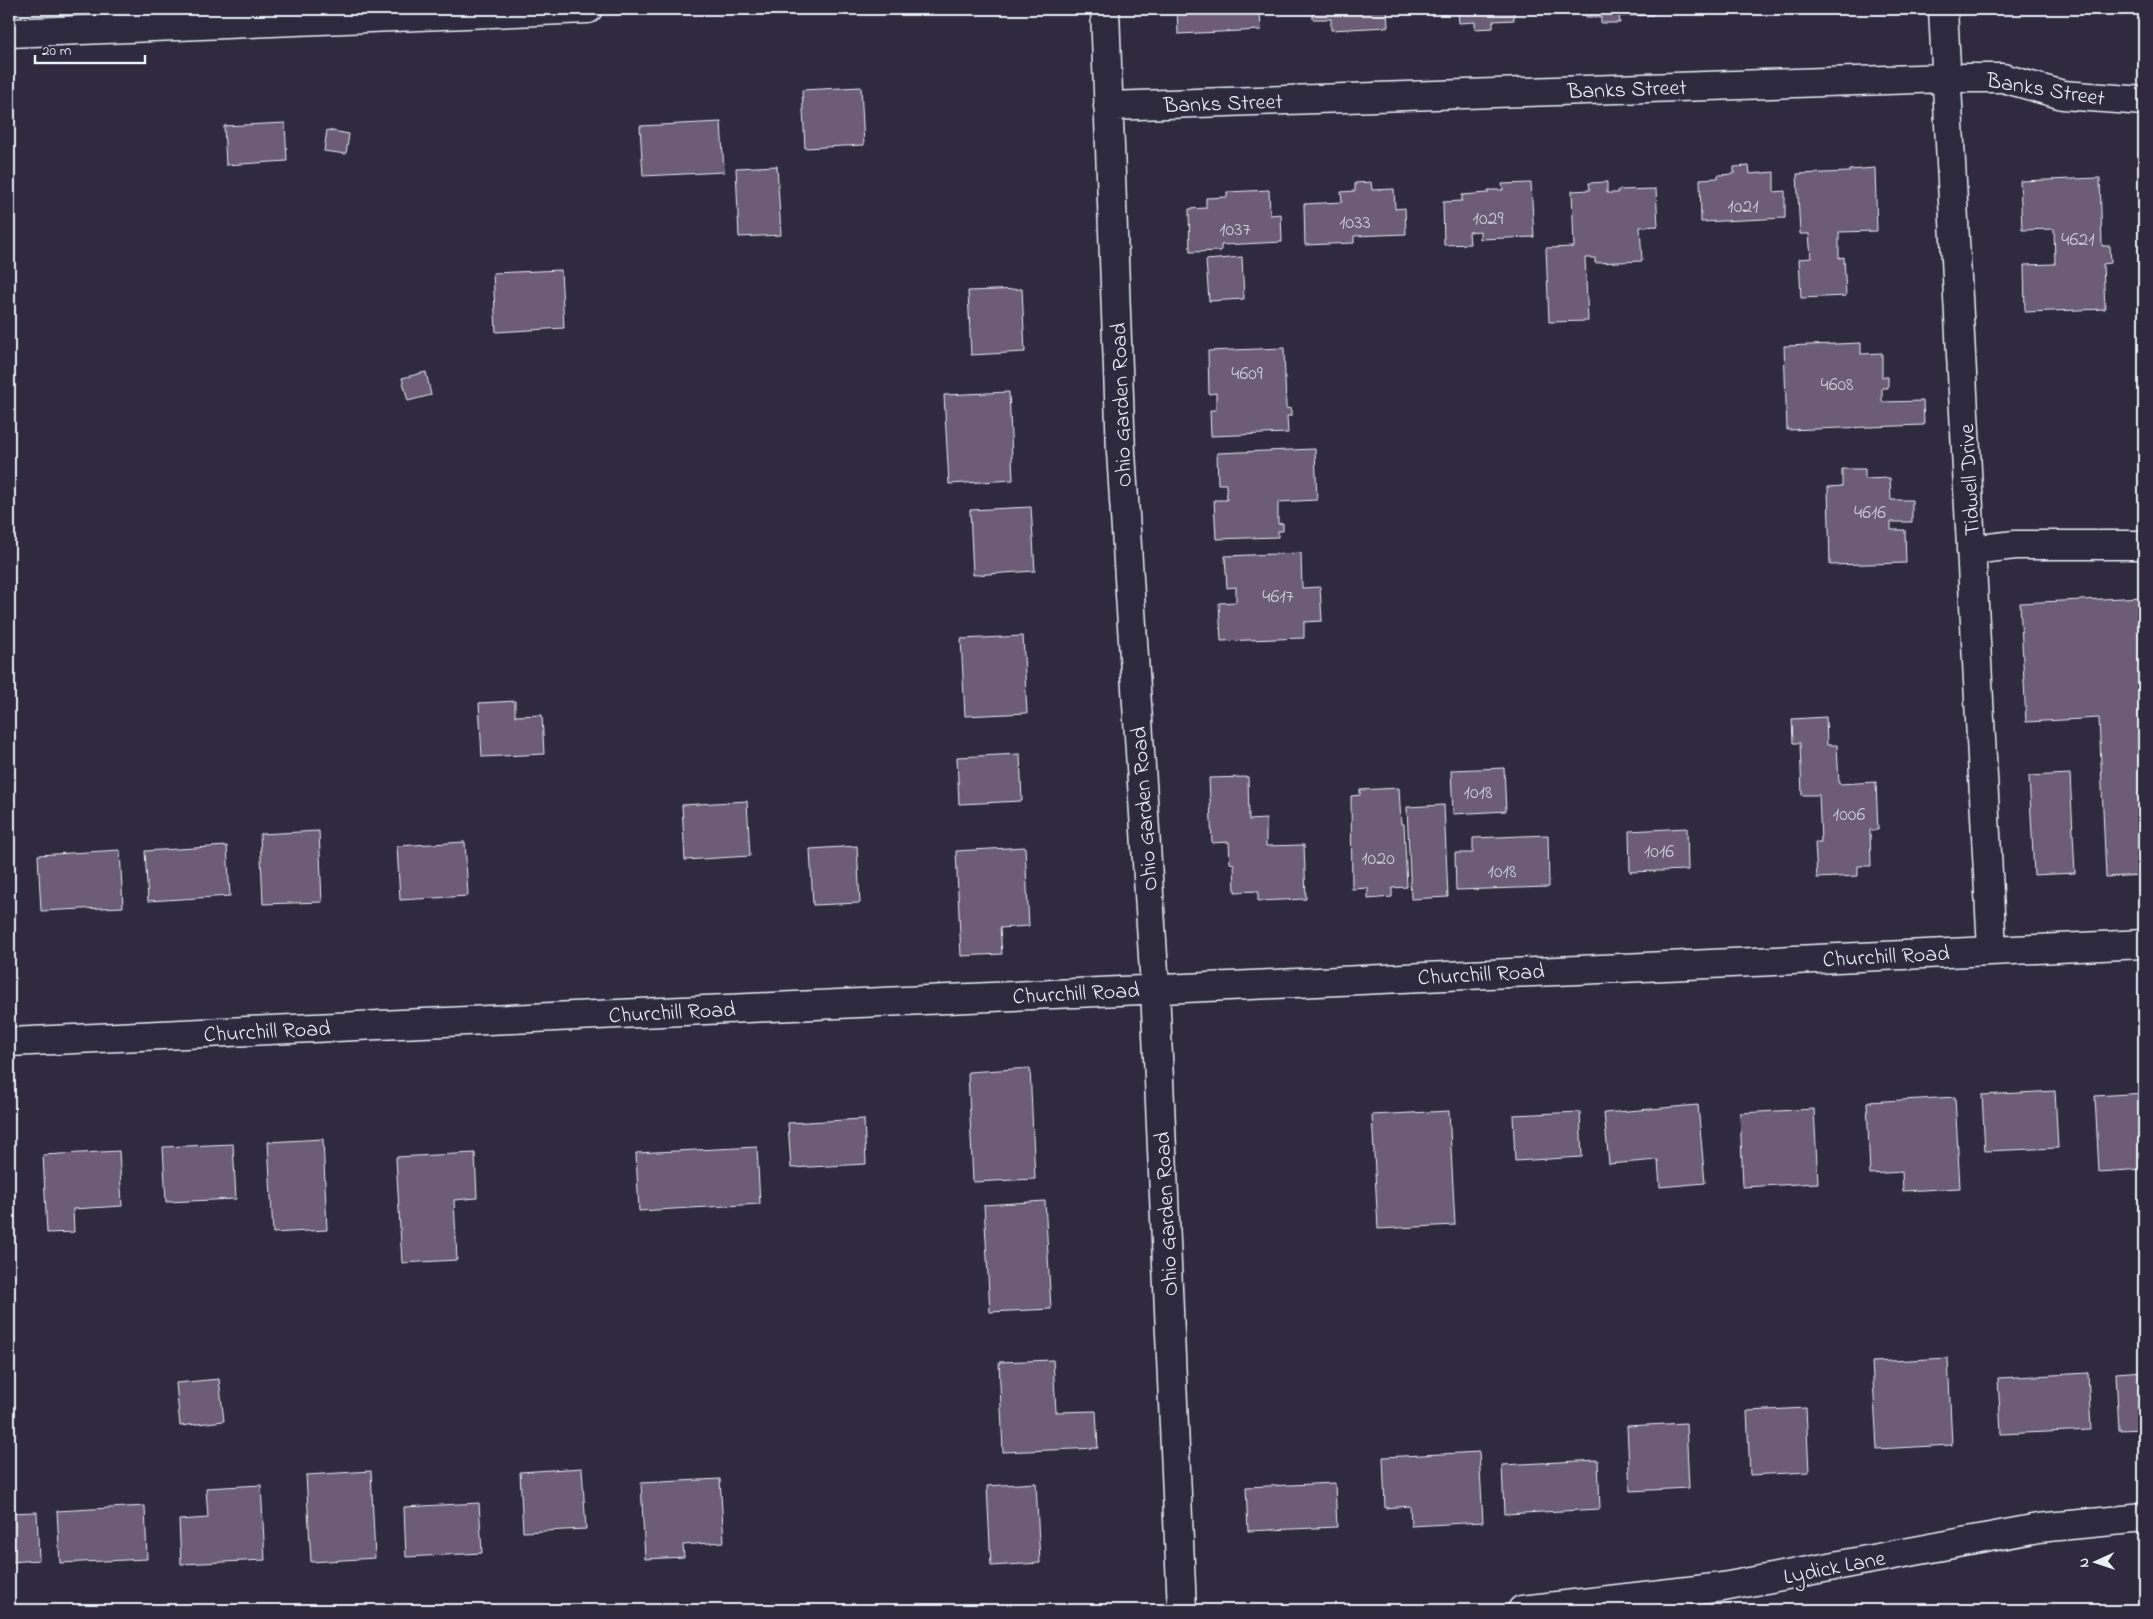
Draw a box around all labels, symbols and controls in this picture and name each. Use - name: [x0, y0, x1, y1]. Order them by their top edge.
- scale bar: [35, 32, 145, 64]
- text: 20 m: [42, 40, 72, 62]
- street label: Banks Street: [1983, 66, 2108, 116]
- street label: Banks Street: [1566, 73, 1688, 109]
- street label: Banks Street: [1162, 87, 1284, 123]
- house number: 1021: [1727, 193, 1759, 222]
- house number: 1029: [1473, 205, 1503, 234]
- house number: 1033: [1339, 209, 1371, 238]
- house number: 1037: [1219, 216, 1251, 245]
- house number: 4621: [2061, 226, 2095, 255]
- street label: Ohio Garden Road: [1104, 322, 1142, 488]
- house number: 4609: [1231, 360, 1263, 389]
- house number: 4608: [1820, 371, 1854, 400]
- street label: Tidwell Drive: [1952, 423, 1990, 537]
- house number: 4616: [1854, 499, 1886, 528]
- house number: 4617: [1262, 583, 1294, 612]
- street label: Ohio Garden Road: [1124, 726, 1168, 892]
- house number: 1018: [1464, 779, 1492, 808]
- house number: 1006: [1833, 801, 1865, 830]
- house number: 1016: [1644, 838, 1674, 867]
- house number: 1020: [1361, 845, 1395, 874]
- house number: 1018: [1488, 858, 1516, 887]
- street label: Churchill Road: [1822, 939, 1950, 977]
- street label: Churchill Road: [1417, 957, 1545, 995]
- street label: Churchill Road: [1012, 976, 1140, 1014]
- street label: Churchill Road: [608, 995, 736, 1033]
- street label: Churchill Road: [203, 1014, 331, 1052]
- street label: Ohio Garden Road: [1148, 1131, 1188, 1297]
- north arrow: [2070, 1536, 2120, 1586]
- street label: Lydick Lane: [1781, 1543, 1889, 1595]
- text: N: [2074, 1557, 2095, 1568]

